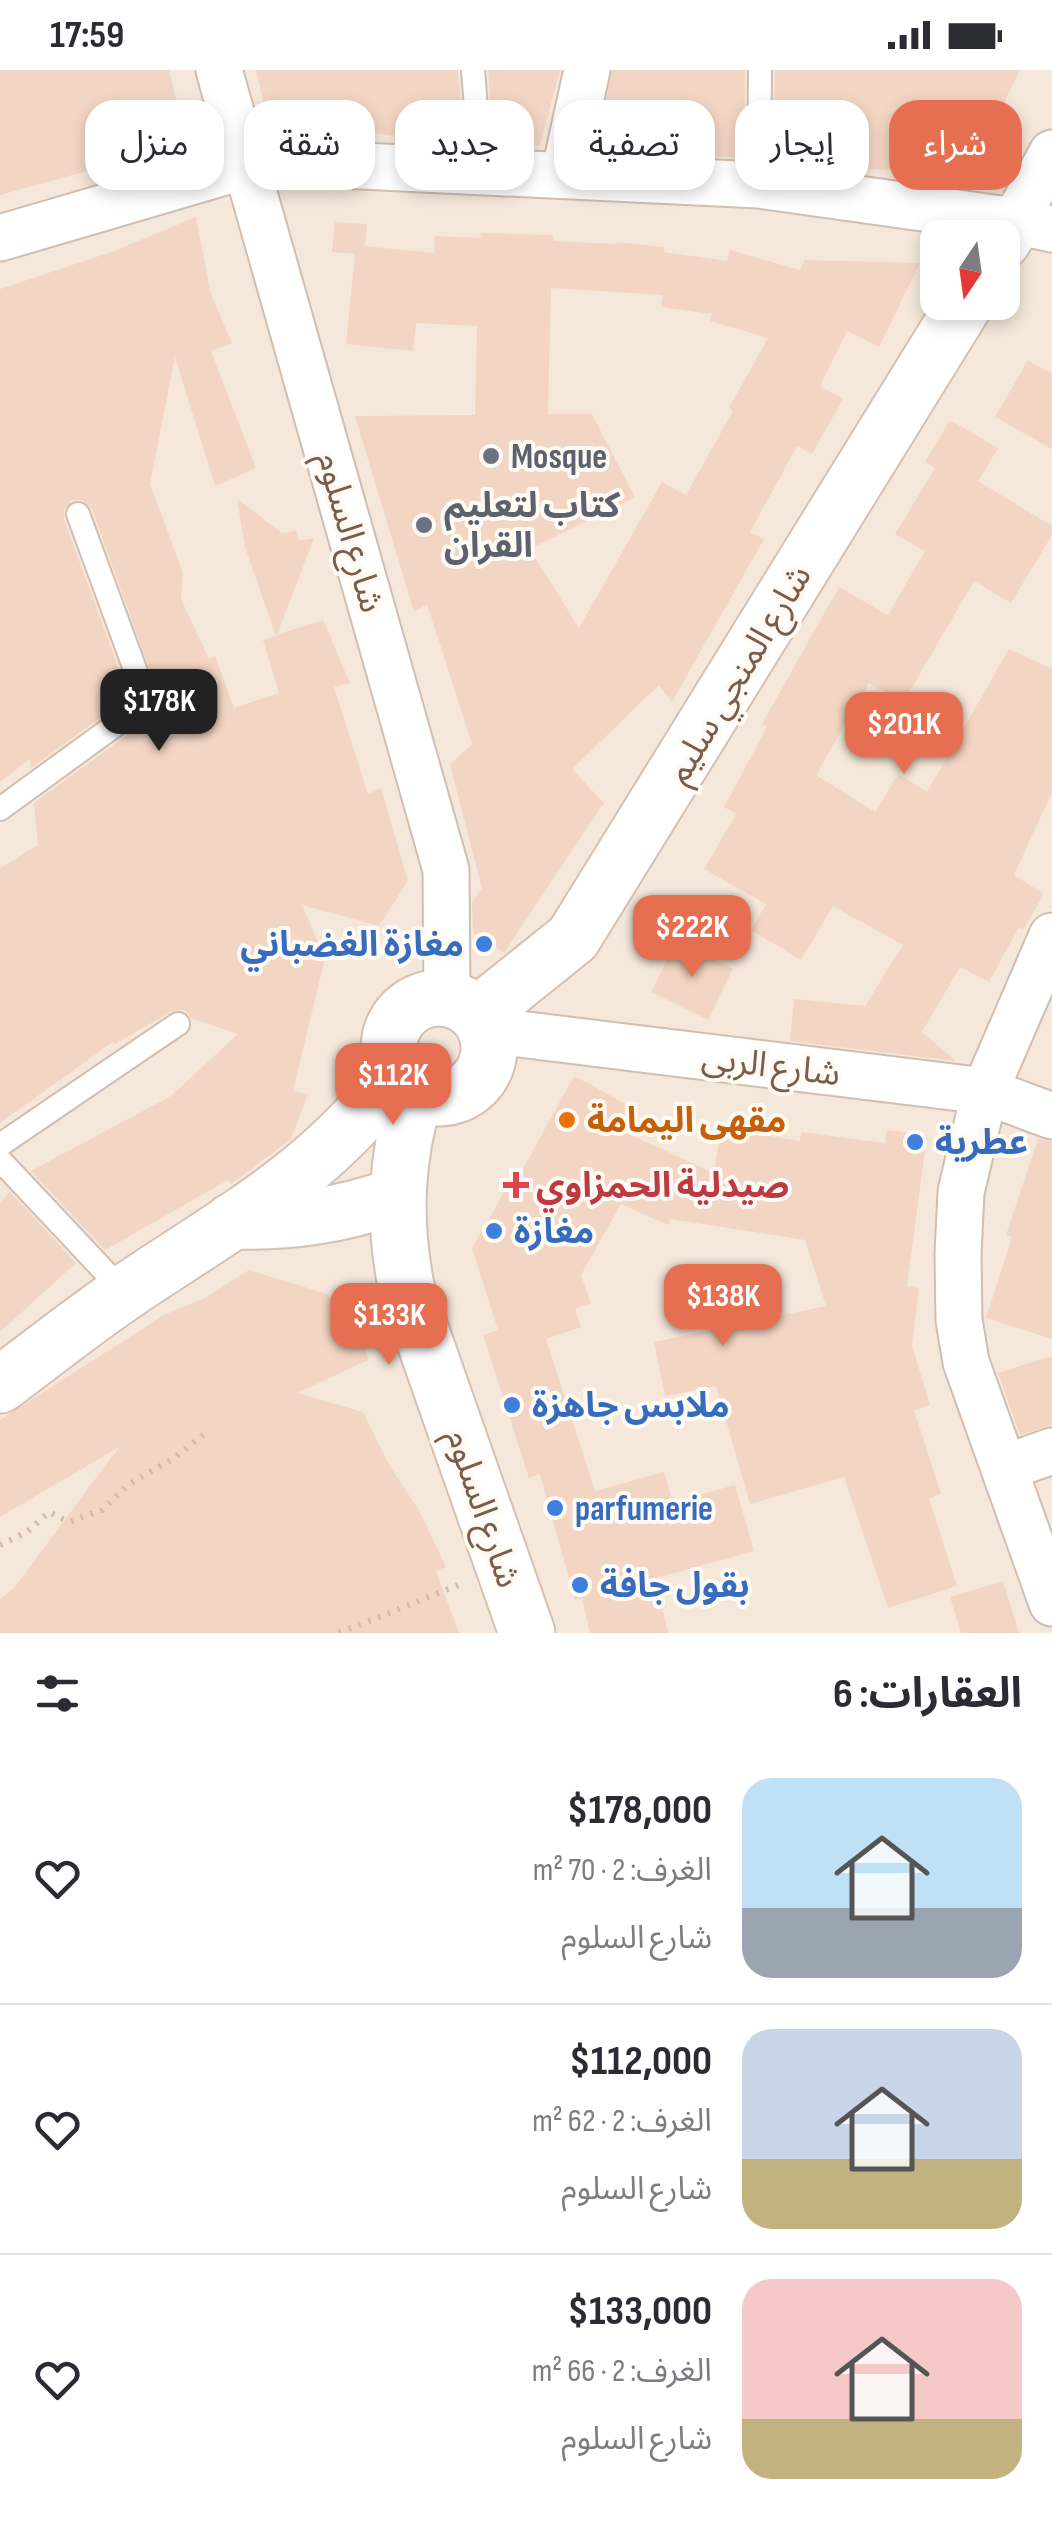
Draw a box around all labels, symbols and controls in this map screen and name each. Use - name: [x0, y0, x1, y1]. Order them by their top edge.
- text: 17:59: [50, 13, 124, 58]
- chip: منزل: [85, 100, 224, 190]
- chip: شقة: [244, 100, 375, 190]
- chip: جديد: [395, 100, 534, 190]
- chip: تصفية: [554, 100, 715, 190]
- chip: إيجار: [735, 100, 869, 190]
- chip: شراء: [889, 100, 1022, 190]
- north arrow: [920, 220, 1020, 320]
- map controls: [920, 220, 1020, 320]
- place label: Mosque: [511, 436, 607, 479]
- marker: Mosque: [480, 445, 502, 467]
- street label: شارع السلوم: [303, 447, 393, 618]
- place label: كتاب لتعليم القران: [444, 485, 621, 568]
- marker: كتاب لتعليم القران: [413, 514, 435, 536]
- street label: شارع المنجي سليم: [657, 558, 825, 794]
- pin: $178K: [89, 669, 229, 754]
- text: $178K: [122, 682, 196, 721]
- pin: $201K: [834, 692, 974, 777]
- text: $201K: [867, 705, 941, 744]
- pin: $222K: [622, 895, 762, 980]
- text: $222K: [655, 908, 729, 947]
- place label: مغازة الغضباني: [240, 924, 464, 972]
- marker: مغازة الغضباني: [473, 933, 495, 955]
- street label: شارع الربى: [699, 1037, 843, 1099]
- pin: $112K: [323, 1043, 463, 1128]
- text: $112K: [357, 1056, 429, 1095]
- place label: مقهى اليمامة: [587, 1100, 786, 1143]
- marker: مقهى اليمامة: [556, 1109, 578, 1131]
- place label: عطرية: [935, 1122, 1028, 1165]
- marker: عطرية: [904, 1131, 926, 1153]
- place label: صيدلية الحمزاوي: [536, 1165, 789, 1213]
- marker: صيدلية الحمزاوي: [505, 1174, 527, 1196]
- place label: مغازة: [514, 1211, 594, 1254]
- marker: مغازة: [483, 1220, 505, 1242]
- pin: $138K: [653, 1264, 793, 1349]
- text: $138K: [686, 1277, 760, 1316]
- pin: $133K: [319, 1283, 459, 1368]
- text: $133K: [352, 1296, 426, 1335]
- place label: ملابس جاهزة: [532, 1385, 730, 1428]
- marker: ملابس جاهزة: [501, 1394, 523, 1416]
- street label: شارع السلوم: [433, 1424, 530, 1594]
- place label: parfumerie: [575, 1488, 713, 1531]
- marker: parfumerie: [544, 1497, 566, 1519]
- place label: بقول جافة: [600, 1565, 750, 1608]
- marker: بقول جافة: [569, 1574, 591, 1596]
- icon: filters: [30, 1666, 85, 1721]
- text: العقارات: 6: [833, 1669, 1022, 1720]
- text: $178,000: [567, 1785, 712, 1836]
- icon: home: [822, 1818, 942, 1938]
- icon: heart: [30, 1851, 85, 1906]
- text: الغرف: 2 · 70 m²: [533, 1851, 712, 1890]
- text: شارع السلوم: [561, 1919, 712, 1958]
- text: $112,000: [569, 2036, 712, 2087]
- icon: home: [822, 2069, 942, 2189]
- icon: heart: [30, 2102, 85, 2157]
- text: الغرف: 2 · 62 m²: [532, 2102, 712, 2141]
- text: شارع السلوم: [561, 2170, 712, 2209]
- text: $133,000: [567, 2286, 712, 2337]
- icon: home: [822, 2319, 942, 2439]
- icon: heart: [30, 2352, 85, 2407]
- text: الغرف: 2 · 66 m²: [532, 2352, 712, 2391]
- text: شارع السلوم: [561, 2420, 712, 2459]

